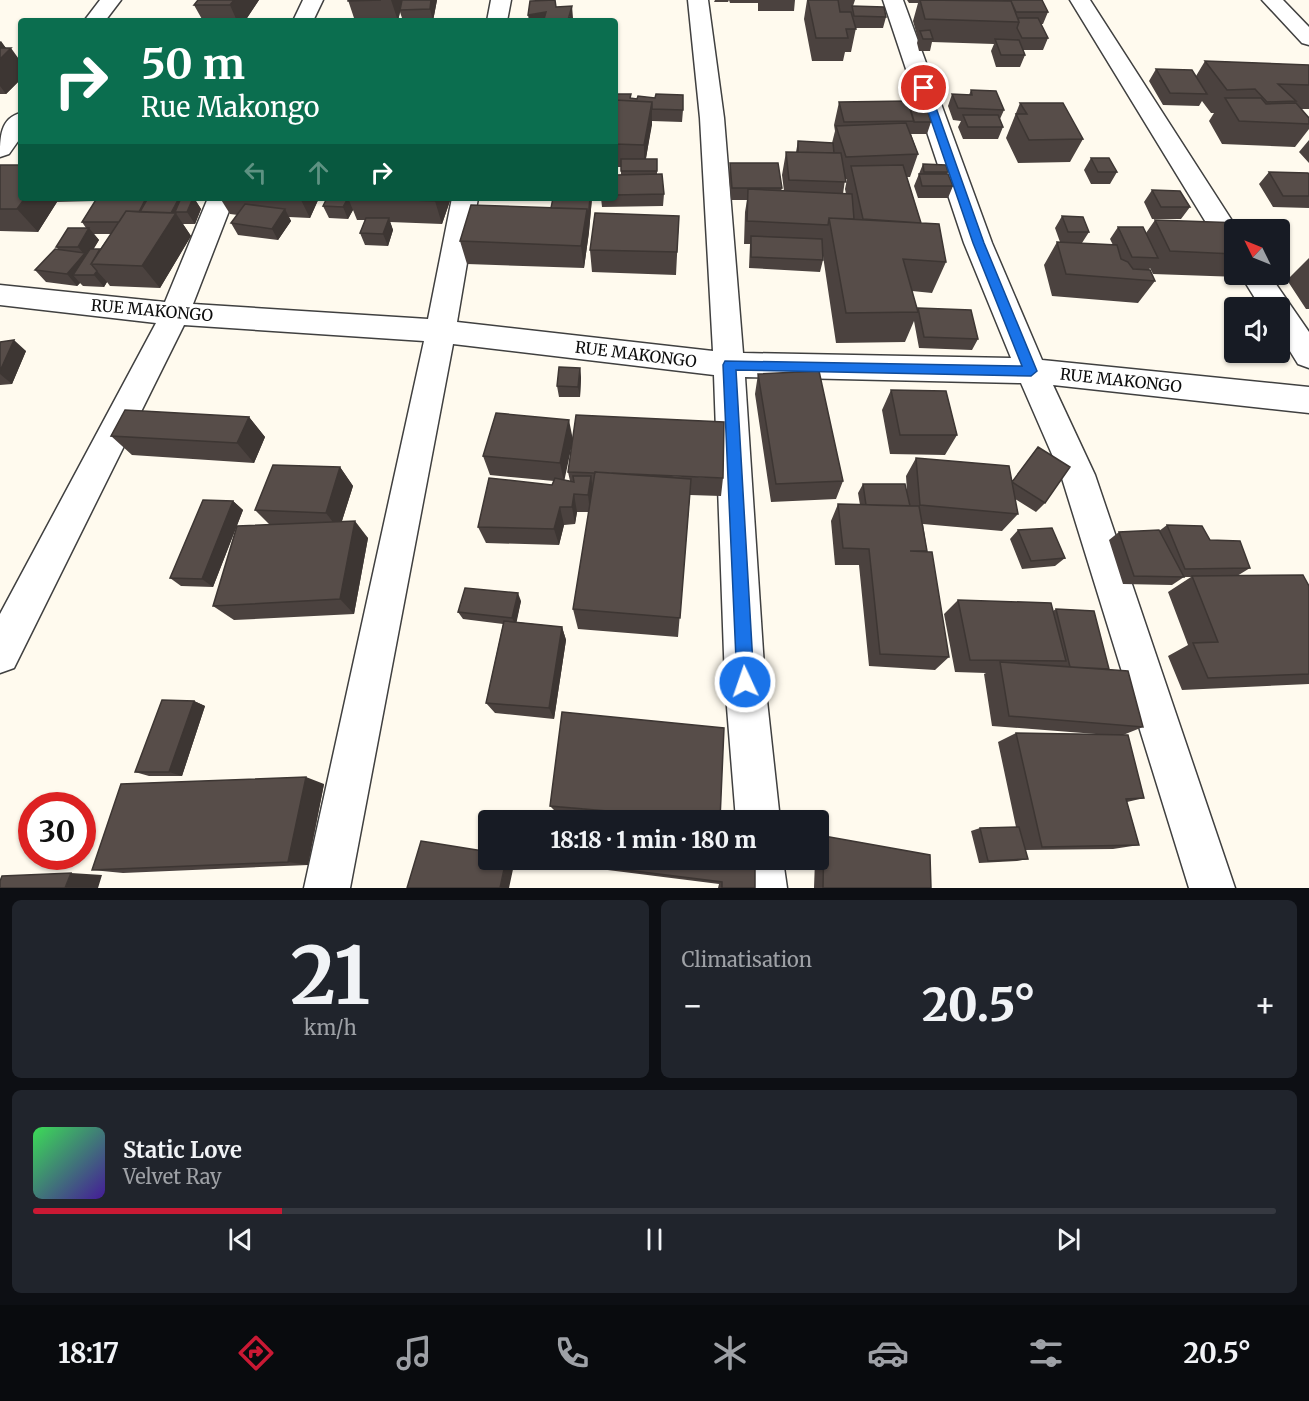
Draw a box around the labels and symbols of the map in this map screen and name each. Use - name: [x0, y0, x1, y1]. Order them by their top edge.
- pin: [898, 62, 949, 113]
- north arrow: [1224, 219, 1290, 285]
- street label: RUE MAKONGO: [90, 295, 214, 325]
- street label: RUE MAKONGO: [574, 337, 698, 371]
- street label: RUE MAKONGO: [1059, 364, 1183, 396]
- position arrow: [713, 650, 777, 714]
- speed limit sign: 30: [18, 792, 96, 870]

